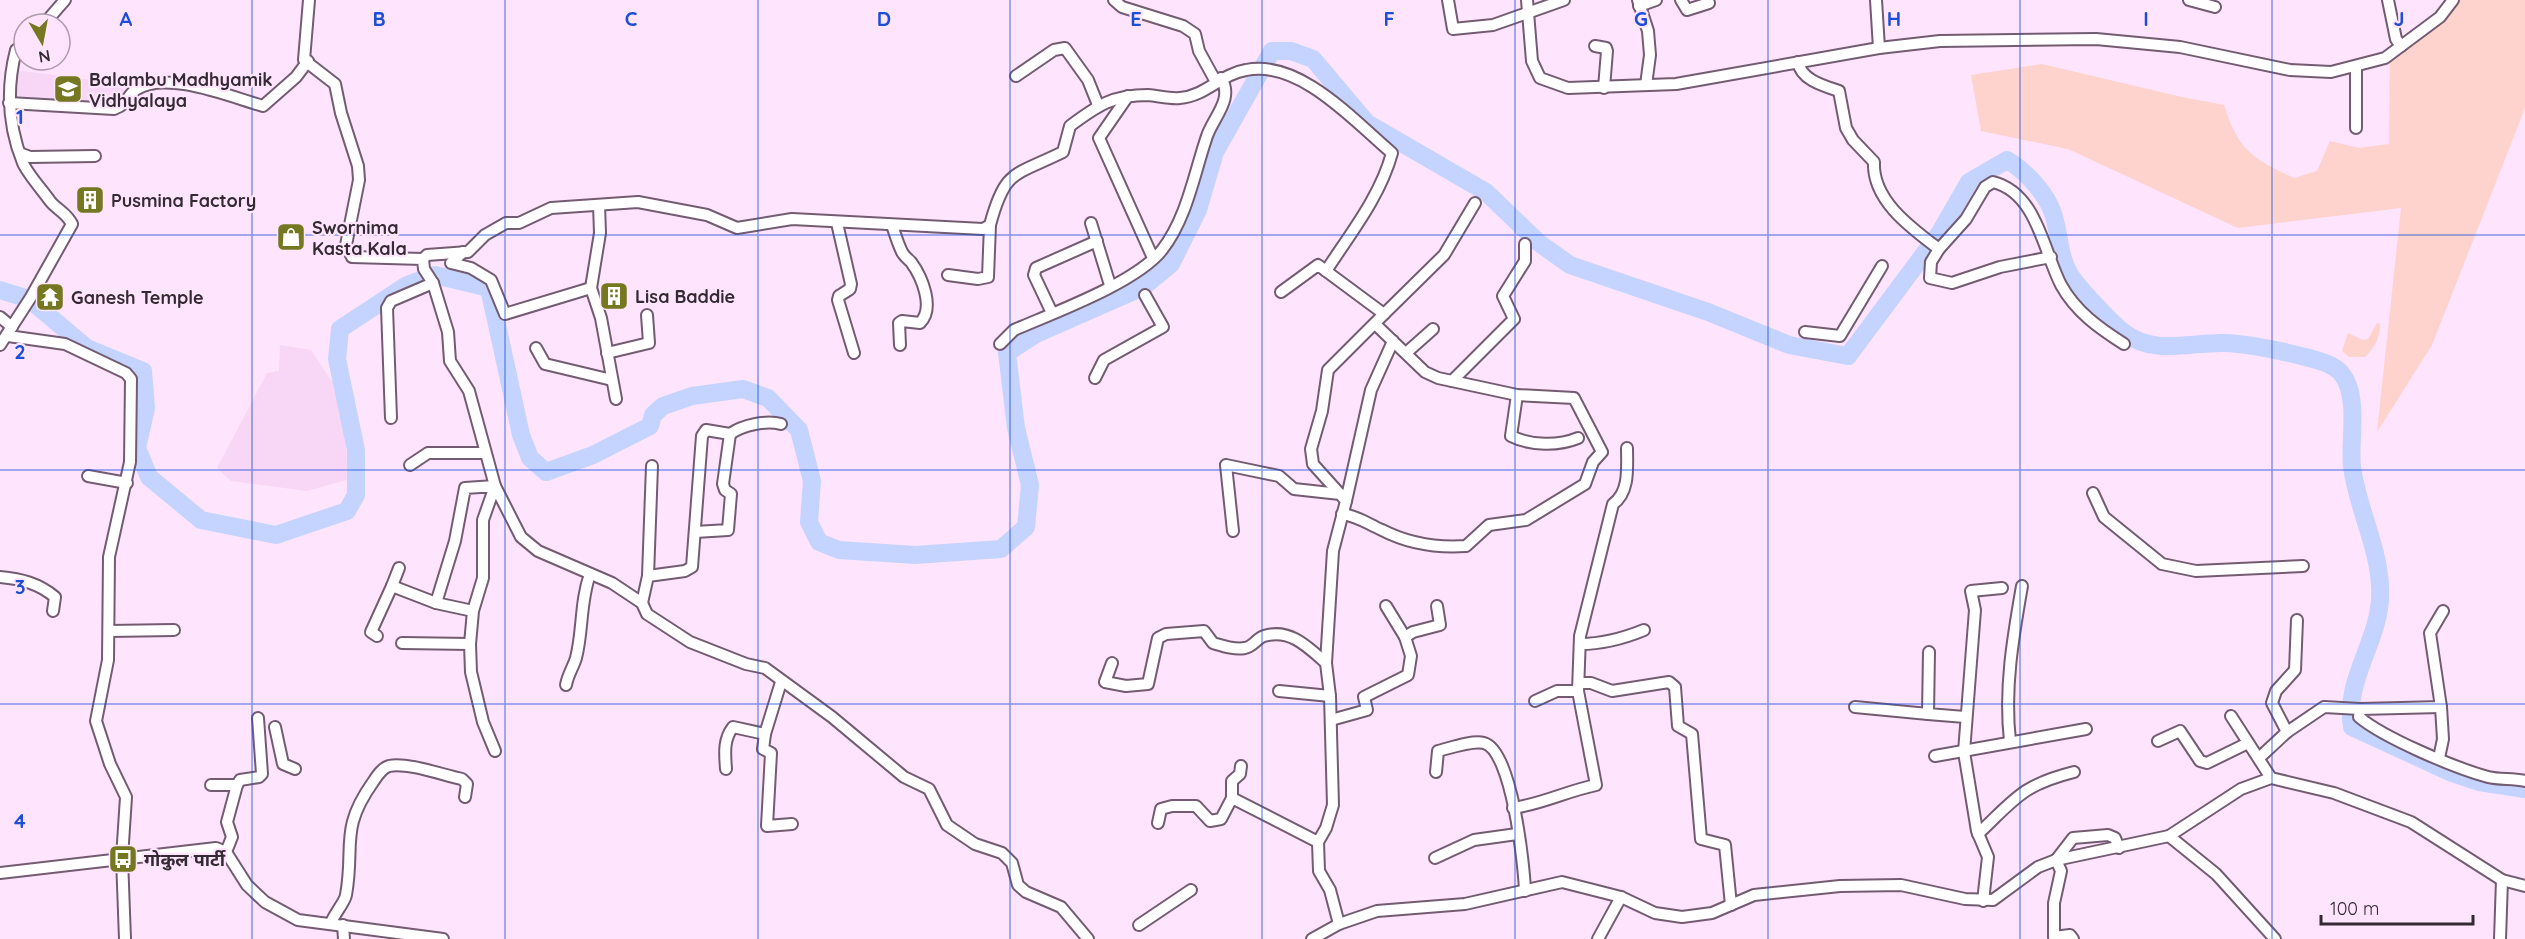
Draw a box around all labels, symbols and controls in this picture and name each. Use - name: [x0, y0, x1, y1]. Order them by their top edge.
- text: A: [120, 6, 133, 31]
- text: B: [372, 6, 386, 31]
- text: C: [625, 6, 638, 31]
- text: D: [877, 6, 891, 31]
- text: E: [1130, 6, 1142, 31]
- text: F: [1383, 6, 1395, 31]
- text: G: [1634, 6, 1648, 31]
- text: H: [1887, 6, 1901, 31]
- text: I: [2143, 6, 2149, 31]
- text: J: [2393, 6, 2405, 31]
- north arrow: [12, 12, 72, 72]
- text: N: [37, 46, 52, 68]
- place label: Balambu Madhyamik Vidhyalaya: [89, 68, 273, 112]
- school or university icon: Balambu Madhyamik Vidhyalaya: [52, 73, 84, 105]
- text: 1: [16, 104, 24, 129]
- building icon: Pusmina Factory: [74, 184, 106, 216]
- place label: Pusmina Factory: [111, 189, 256, 212]
- place label: Swornima Kasta Kala: [312, 216, 407, 260]
- shop icon: Swornima Kasta Kala: [275, 221, 307, 253]
- building icon: Lisa Baddie: [598, 280, 630, 312]
- temple icon: Ganesh Temple: [34, 281, 66, 313]
- place label: Lisa Baddie: [635, 285, 735, 308]
- place label: Ganesh Temple: [71, 286, 204, 309]
- text: 2: [14, 339, 26, 364]
- text: 3: [15, 574, 25, 599]
- text: 4: [14, 808, 26, 833]
- bus stop icon: गोकुल पार्टी: [107, 843, 139, 875]
- place label: गोकुल पार्टी: [144, 848, 227, 871]
- scale bar: [2321, 888, 2472, 926]
- text: 100 m: [2330, 897, 2379, 920]

